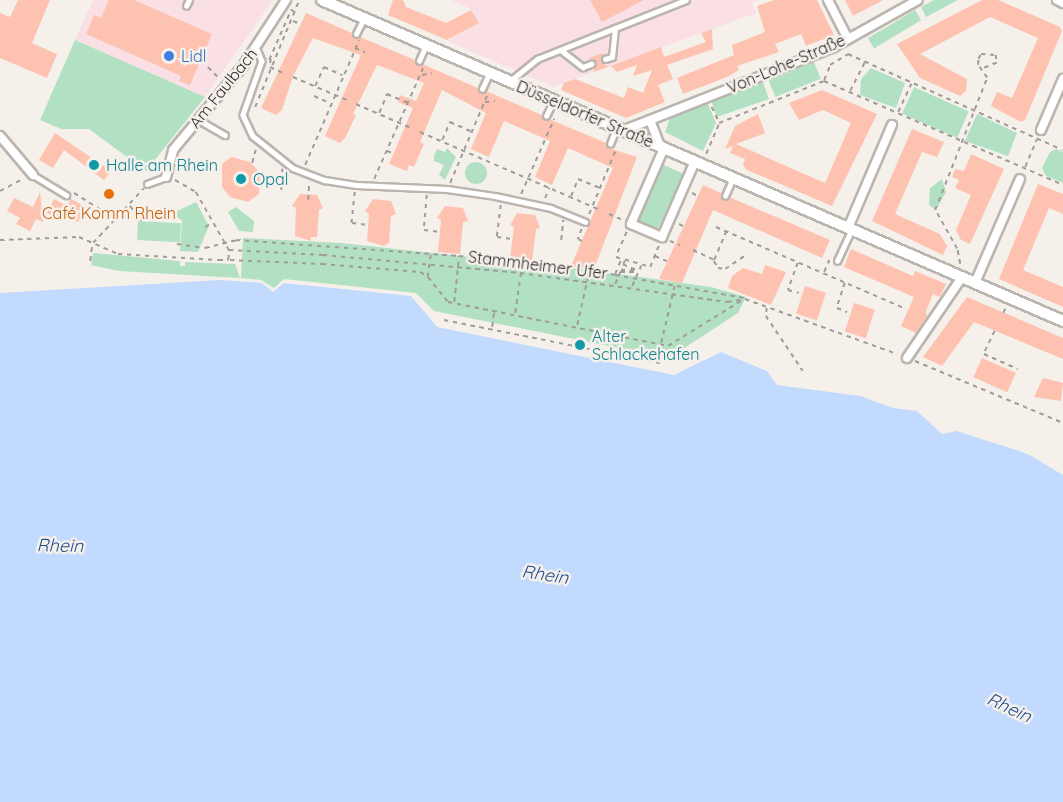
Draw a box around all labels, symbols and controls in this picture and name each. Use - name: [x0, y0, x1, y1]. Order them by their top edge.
- street label: Von-Lohe-Straße: [724, 30, 848, 98]
- street label: Am Faulbach: [185, 44, 261, 132]
- place label: Lidl: [181, 46, 206, 66]
- marker: Lidl: [162, 49, 176, 63]
- street label: Düsseldorfer Straße: [513, 76, 657, 152]
- place label: Halle am Rhein: [106, 155, 218, 175]
- marker: Halle am Rhein: [87, 158, 101, 172]
- place label: Opal: [253, 169, 288, 189]
- marker: Opal: [234, 172, 248, 186]
- marker: Café Komm Rhein: [102, 187, 116, 201]
- place label: Café Komm Rhein: [42, 203, 176, 223]
- street label: Stammheimer Ufer: [467, 247, 609, 283]
- place label: Alter Schlackehafen: [592, 326, 700, 364]
- marker: Alter Schlackehafen: [573, 338, 587, 352]
- water label: Rhein: [36, 535, 84, 557]
- water label: Rhein: [520, 561, 570, 589]
- water label: Rhein: [983, 688, 1035, 728]

